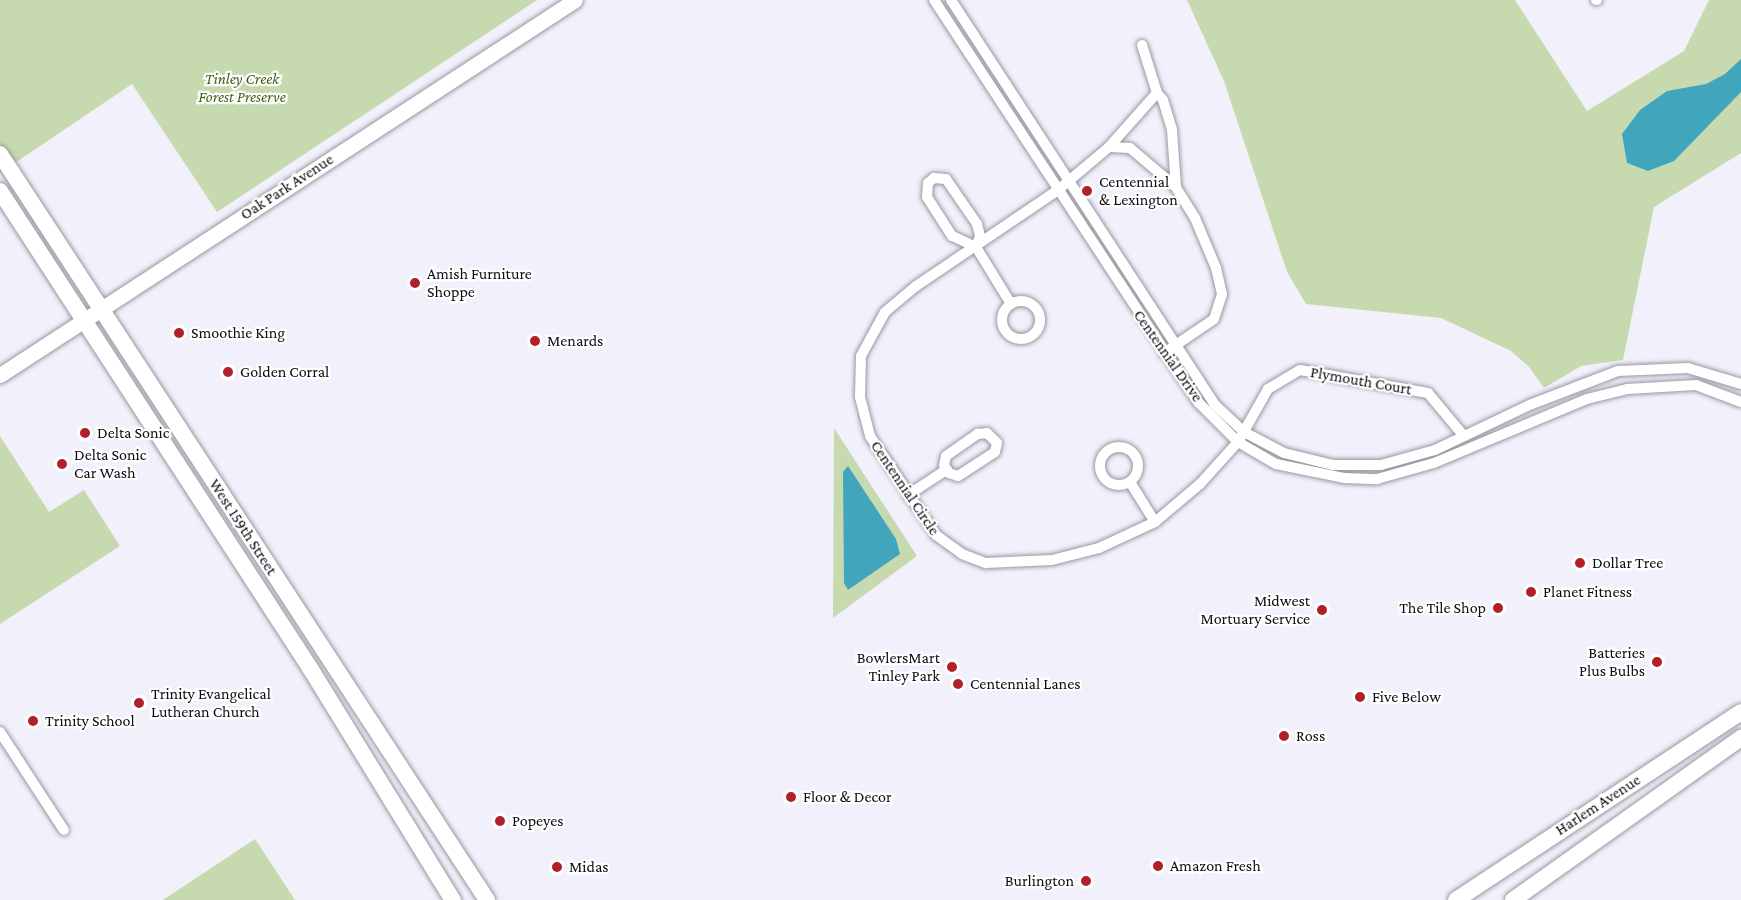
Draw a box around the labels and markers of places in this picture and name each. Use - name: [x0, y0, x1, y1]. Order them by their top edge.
- place label: Centennial & Lexington: [1099, 172, 1178, 210]
- marker: Centennial & Lexington: [1080, 184, 1094, 198]
- place label: Amish Furniture Shoppe: [427, 264, 532, 302]
- marker: Amish Furniture Shoppe: [408, 276, 422, 290]
- place label: Smoothie King: [191, 323, 285, 343]
- marker: Smoothie King: [172, 326, 186, 340]
- place label: Menards: [547, 331, 603, 351]
- marker: Menards: [528, 334, 542, 348]
- place label: Golden Corral: [240, 362, 329, 382]
- marker: Golden Corral: [221, 365, 235, 379]
- place label: Delta Sonic: [97, 423, 169, 443]
- marker: Delta Sonic: [78, 426, 92, 440]
- place label: Delta Sonic Car Wash: [74, 445, 146, 483]
- marker: Delta Sonic Car Wash: [55, 457, 69, 471]
- place label: Dollar Tree: [1592, 553, 1663, 573]
- marker: Dollar Tree: [1573, 556, 1587, 570]
- place label: Planet Fitness: [1543, 582, 1632, 602]
- marker: Planet Fitness: [1524, 585, 1538, 599]
- place label: Midwest Mortuary Service: [1200, 591, 1310, 629]
- place label: The Tile Shop: [1399, 598, 1486, 618]
- marker: The Tile Shop: [1491, 601, 1505, 615]
- marker: Midwest Mortuary Service: [1315, 603, 1329, 617]
- place label: Batteries Plus Bulbs: [1579, 643, 1645, 681]
- place label: BowlersMart Tinley Park: [857, 648, 940, 686]
- marker: Batteries Plus Bulbs: [1650, 655, 1664, 669]
- marker: BowlersMart Tinley Park: [945, 660, 959, 674]
- place label: Centennial Lanes: [970, 674, 1080, 694]
- marker: Centennial Lanes: [951, 677, 965, 691]
- place label: Trinity Evangelical Lutheran Church: [151, 684, 271, 722]
- place label: Five Below: [1372, 687, 1441, 707]
- marker: Five Below: [1353, 690, 1367, 704]
- marker: Trinity Evangelical Lutheran Church: [132, 696, 146, 710]
- place label: Trinity School: [45, 711, 135, 731]
- marker: Trinity School: [26, 714, 40, 728]
- place label: Ross: [1296, 726, 1325, 746]
- marker: Ross: [1277, 729, 1291, 743]
- place label: Floor & Decor: [803, 787, 892, 807]
- marker: Floor & Decor: [784, 790, 798, 804]
- place label: Popeyes: [512, 811, 564, 831]
- marker: Popeyes: [493, 814, 507, 828]
- place label: Amazon Fresh: [1170, 856, 1261, 876]
- place label: Midas: [569, 857, 609, 877]
- marker: Amazon Fresh: [1151, 859, 1165, 873]
- marker: Midas: [550, 860, 564, 874]
- place label: Burlington: [1005, 871, 1074, 891]
- marker: Burlington: [1079, 874, 1093, 888]

